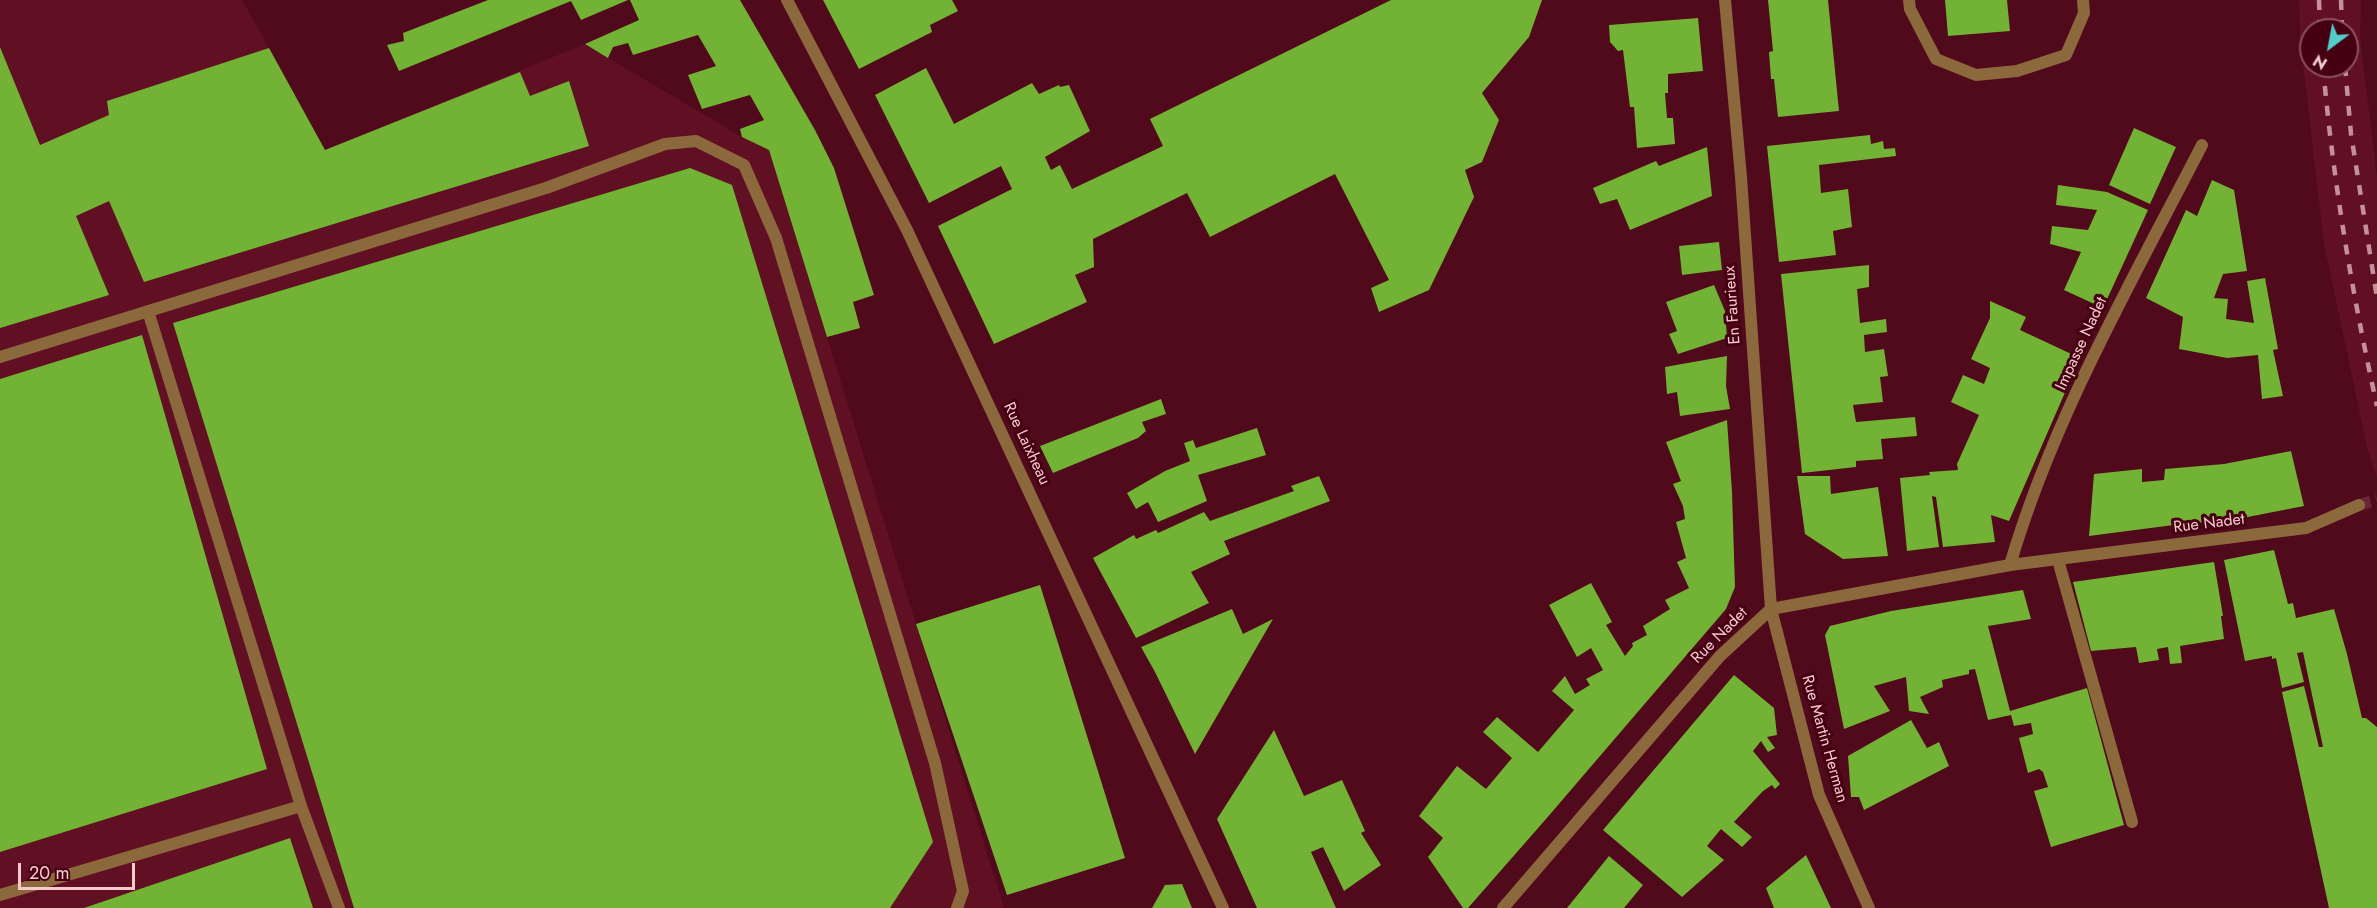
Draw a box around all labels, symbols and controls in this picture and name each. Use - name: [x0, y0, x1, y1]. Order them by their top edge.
- north arrow: [2299, 18, 2359, 78]
- text: N: [2309, 49, 2332, 75]
- street label: En Faurieux: [1721, 265, 1745, 345]
- street label: Impasse Nadet: [2052, 294, 2112, 394]
- street label: Rue Laixheau: [999, 400, 1053, 488]
- street label: Rue Nadet: [2172, 510, 2246, 538]
- street label: Rue Nadet: [1688, 604, 1752, 668]
- street label: Rue Martin Herman: [1797, 673, 1851, 805]
- scale bar: [21, 851, 138, 889]
- text: 20 m: [29, 860, 69, 886]

